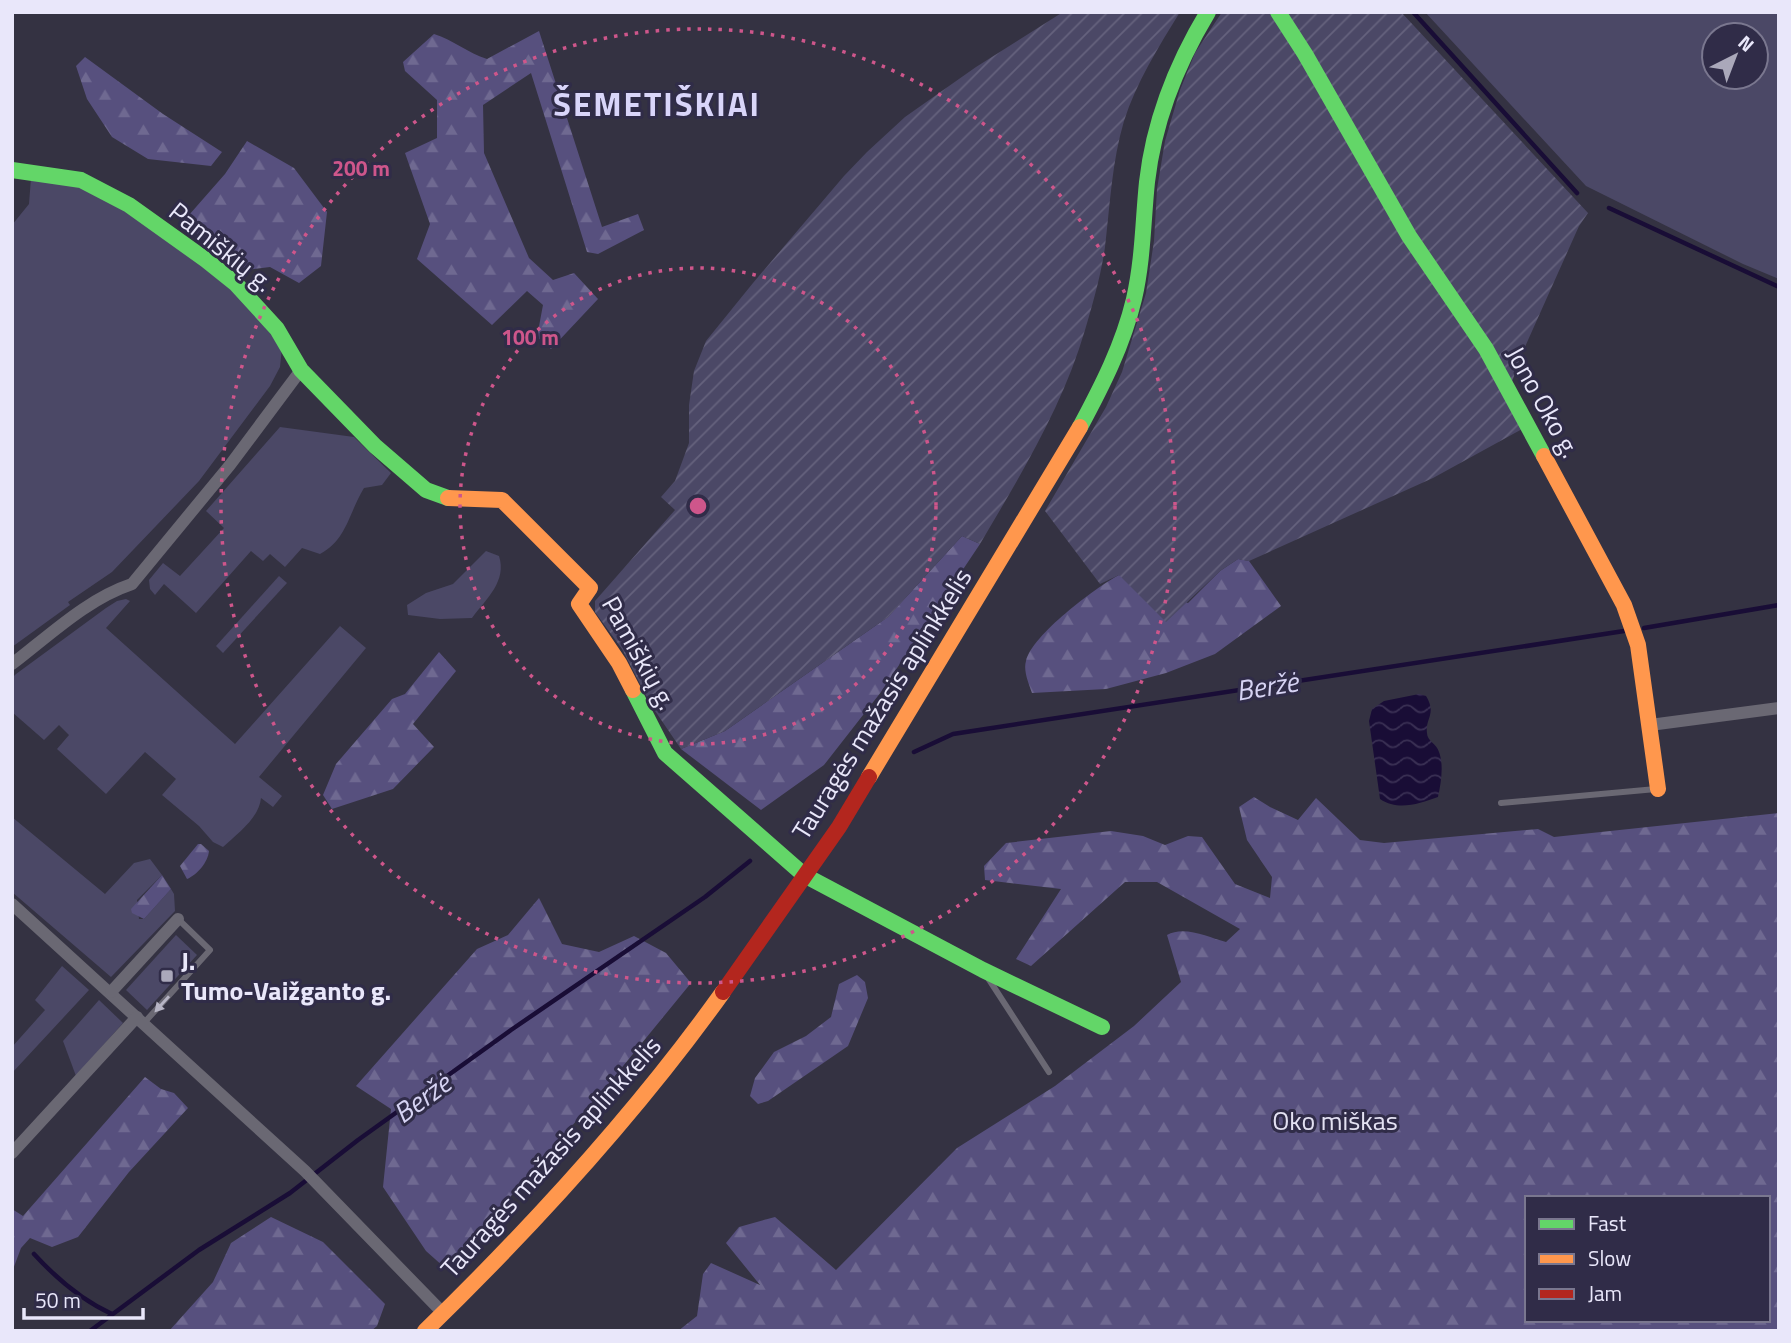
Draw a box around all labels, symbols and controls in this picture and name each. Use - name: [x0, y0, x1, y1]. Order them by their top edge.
- north arrow: [1700, 21, 1770, 91]
- text: N: [1732, 28, 1761, 58]
- district label: ŠEMETIŠKIAI: [553, 79, 761, 129]
- text: 200 m: [332, 152, 390, 184]
- street label: Pamiškių g.: [161, 192, 282, 301]
- text: 100 m: [501, 321, 559, 353]
- street label: Jono Oko g.: [1497, 339, 1590, 465]
- centre of rings: [686, 494, 710, 518]
- street label: Tauragės mažasis aplinkkelis: [782, 560, 981, 847]
- street label: Pamiškių g.: [592, 589, 687, 717]
- water label: Beržė: [1233, 659, 1303, 712]
- place label: J. Tumo-Vaižganto g.: [181, 941, 391, 1010]
- marker: J. Tumo-Vaižganto g.: [159, 968, 175, 984]
- one-way arrow: [155, 995, 170, 1012]
- street label: Tauragės mažasis aplinkkelis: [431, 1027, 670, 1286]
- water label: Beržė: [384, 1061, 461, 1133]
- park label: Oko miškas: [1272, 1101, 1398, 1140]
- legend: [1525, 1196, 1770, 1322]
- text: Fast: [1588, 1207, 1627, 1239]
- text: Slow: [1588, 1242, 1631, 1274]
- scale bar: [24, 1276, 144, 1320]
- text: Jam: [1588, 1277, 1622, 1309]
- text: 50 m: [35, 1284, 81, 1316]

